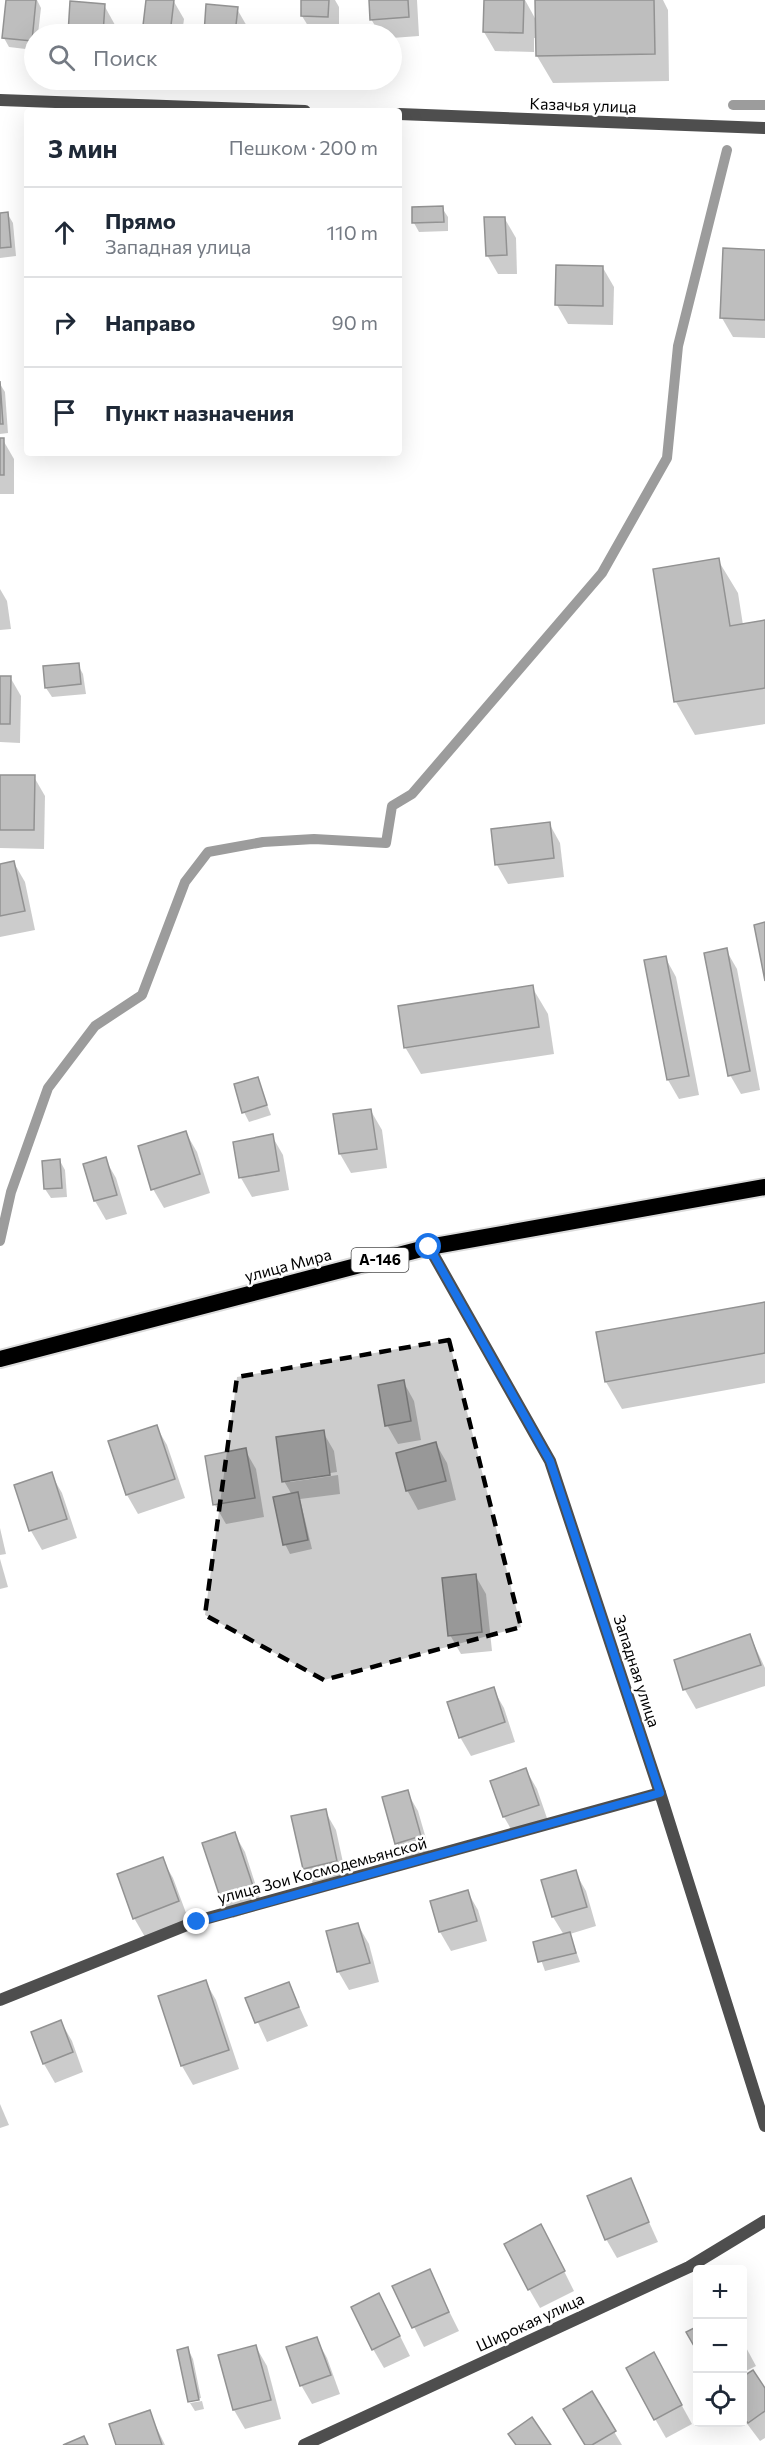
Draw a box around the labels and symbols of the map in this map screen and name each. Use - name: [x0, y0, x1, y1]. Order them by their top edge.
- street label: Казачья улица: [529, 93, 637, 116]
- route start: [415, 1233, 441, 1259]
- street label: улица Мира: [242, 1244, 333, 1285]
- road number: А-146: [352, 1248, 409, 1272]
- street label: Западная улица: [610, 1612, 665, 1729]
- street label: улица Зои Космодемьянской: [215, 1832, 429, 1907]
- route end: [183, 1908, 209, 1934]
- street label: Широкая улица: [473, 2288, 587, 2355]

